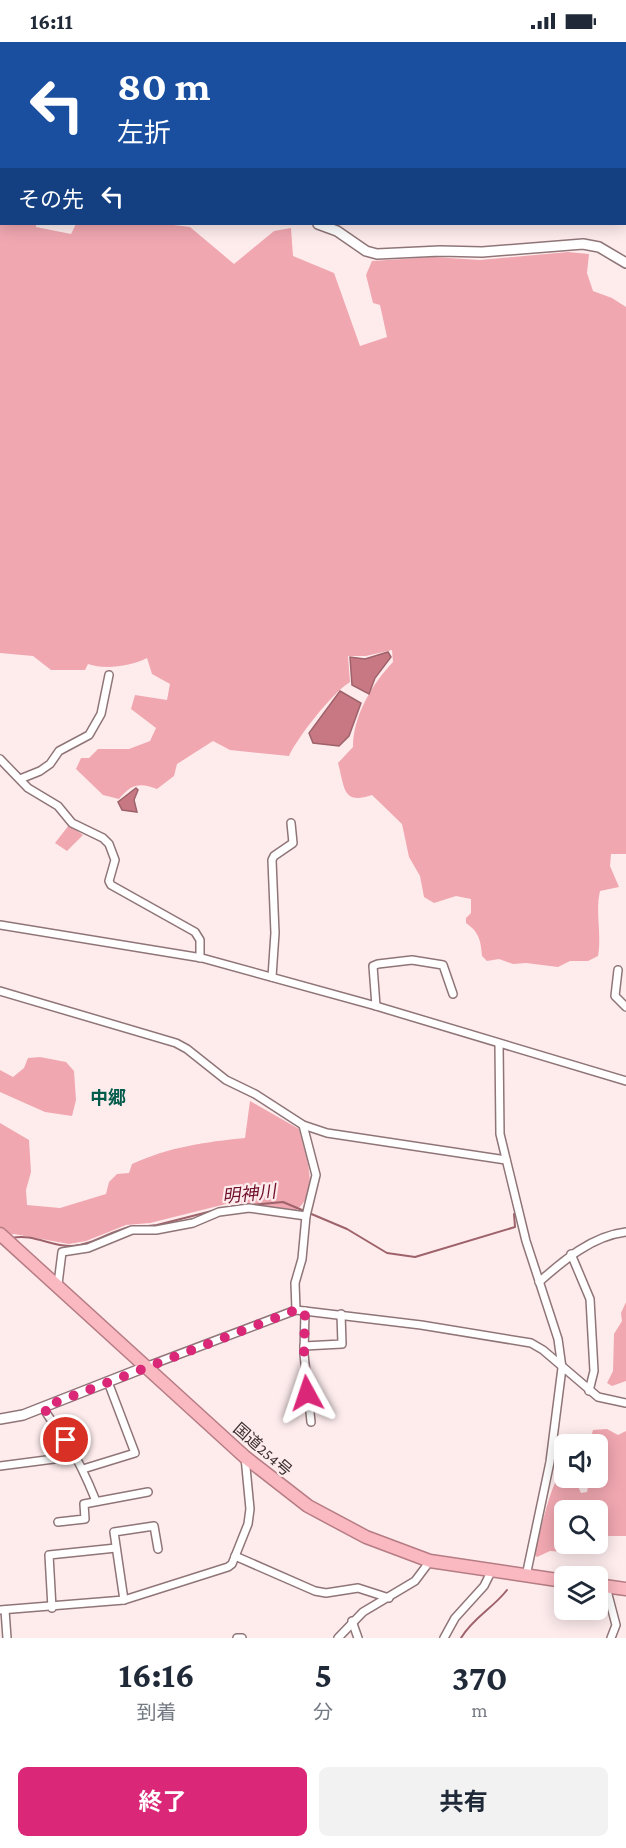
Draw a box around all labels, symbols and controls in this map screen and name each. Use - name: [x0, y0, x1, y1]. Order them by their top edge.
- text: 16:11: [30, 9, 73, 34]
- text: 80 m: [117, 62, 211, 109]
- icon: left: [18, 66, 96, 144]
- text: 左折: [117, 118, 171, 148]
- icon: left: [96, 180, 129, 213]
- text: その先: [18, 187, 84, 212]
- district label: 中郷: [90, 1088, 126, 1108]
- water label: 明神川: [221, 1181, 279, 1207]
- position arrow: [275, 1361, 339, 1425]
- pin: [40, 1414, 91, 1465]
- street label: 国道254号: [230, 1420, 295, 1479]
- icon: arrive: [49, 1423, 82, 1456]
- map controls: [554, 1434, 608, 1620]
- button: sound: [554, 1434, 608, 1488]
- button: search: [554, 1500, 608, 1554]
- button: layers: [554, 1566, 608, 1620]
- text: 16:16: [118, 1655, 195, 1695]
- text: 5: [314, 1655, 332, 1695]
- text: 370: [452, 1658, 508, 1698]
- text: m: [472, 1699, 488, 1721]
- text: 到着: [137, 1701, 177, 1723]
- text: 分: [313, 1701, 333, 1723]
- button: 終了: [18, 1767, 307, 1836]
- button: 共有: [319, 1767, 608, 1836]

